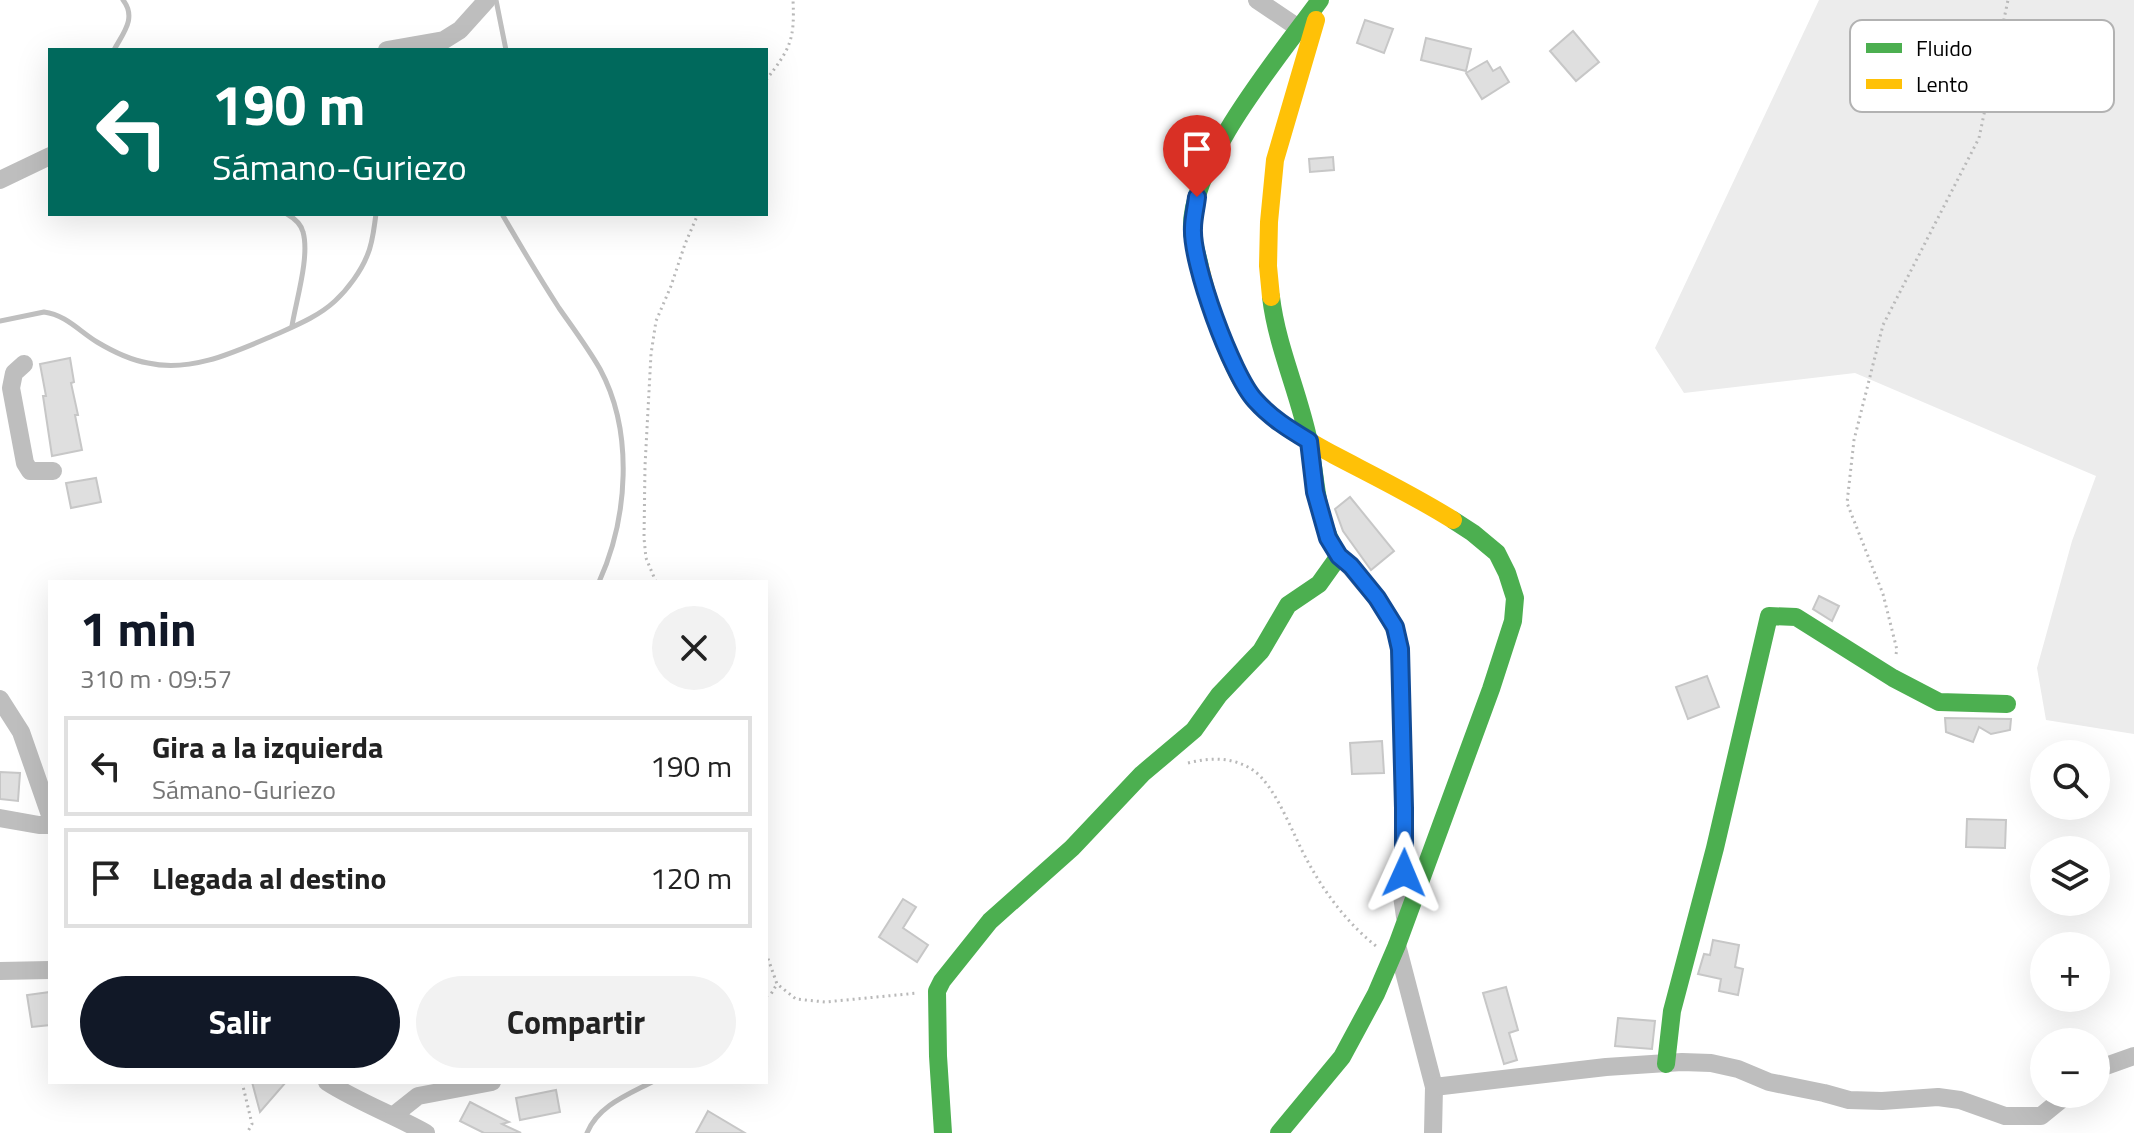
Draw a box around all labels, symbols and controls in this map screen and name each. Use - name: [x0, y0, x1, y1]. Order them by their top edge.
- legend: [1850, 20, 2114, 112]
- text: Fluido: [1916, 31, 1972, 65]
- text: 190 m: [212, 62, 365, 147]
- text: Lento: [1916, 67, 1969, 101]
- icon: left: [80, 80, 184, 184]
- pin: [1163, 115, 1231, 197]
- icon: arrive: [1175, 127, 1219, 171]
- text: Sámano-Guriezo: [212, 139, 467, 194]
- text: 1 min: [80, 592, 197, 665]
- button: close: [652, 606, 736, 690]
- text: 310 m · 09:57: [80, 659, 232, 698]
- text: Gira a la izquierda: [152, 724, 383, 770]
- map controls: [2030, 740, 2110, 1108]
- button: search: [2030, 740, 2110, 820]
- text: 190 m: [650, 743, 732, 789]
- icon: left: [84, 744, 128, 788]
- text: Sámano-Guriezo: [152, 770, 336, 809]
- position arrow: [1362, 831, 1446, 915]
- button: layers: [2030, 836, 2110, 916]
- text: Llegada al destino: [152, 855, 386, 901]
- text: 120 m: [650, 855, 732, 901]
- icon: arrive: [84, 856, 128, 900]
- button: +: [2030, 932, 2110, 1012]
- button: Salir: [80, 976, 400, 1068]
- button: Compartir: [416, 976, 736, 1068]
- button: −: [2030, 1028, 2110, 1108]

